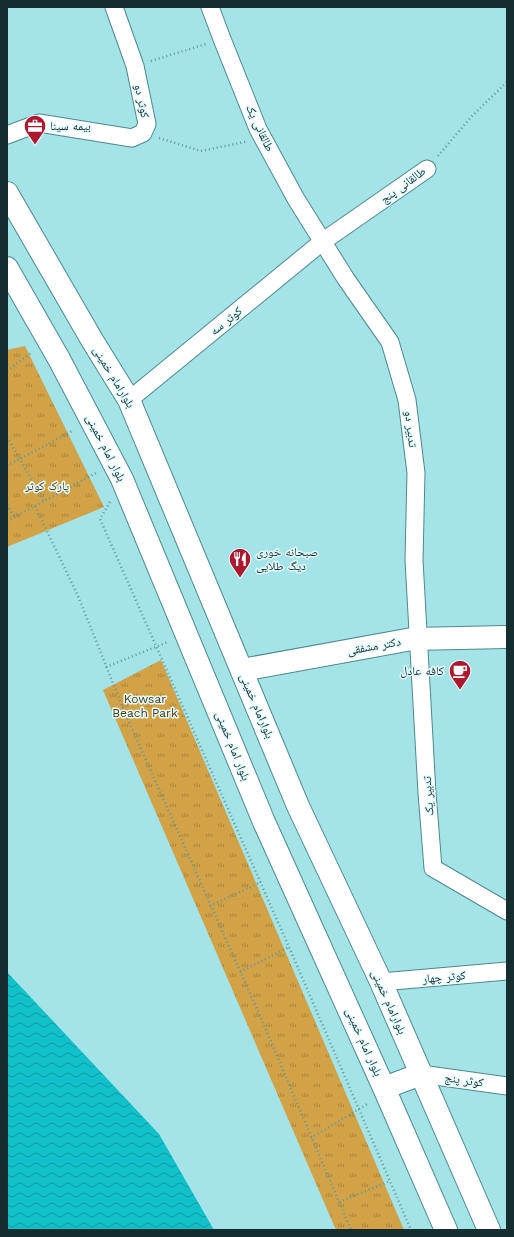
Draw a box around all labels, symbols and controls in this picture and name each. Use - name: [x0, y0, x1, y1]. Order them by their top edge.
- street label: کوثر دو: [132, 83, 152, 119]
- street label: طالقانی یک: [243, 102, 277, 154]
- office icon: بیمه سینا: [22, 113, 48, 146]
- place label: بیمه سینا: [50, 119, 91, 133]
- street label: طالقانی پنج: [378, 164, 428, 206]
- street label: کوثر سه: [207, 304, 245, 338]
- street label: بلوارامام خمینی: [89, 344, 138, 411]
- street label: تدبیر دو: [401, 410, 420, 449]
- street label: بلوار امام خمینی: [82, 412, 129, 484]
- park label: پارک کوثر: [24, 479, 70, 493]
- place label: صبحانه خوری دیگ طلایی: [256, 545, 318, 573]
- restaurant icon: صبحانه خوری دیگ طلایی: [227, 546, 253, 579]
- street label: دکتر مشفقی: [346, 634, 402, 658]
- cafe icon: کافه عادل: [447, 658, 473, 691]
- place label: کافه عادل: [400, 664, 444, 678]
- street label: بلوارامام خمینی: [236, 671, 277, 741]
- park label: Kowsar Beach Park: [112, 692, 178, 720]
- street label: بلوار امام خمینی: [212, 709, 253, 783]
- street label: تدبیر یک: [420, 775, 437, 816]
- street label: بلوارامام خمینی: [368, 967, 409, 1037]
- street label: کوثر چهار: [421, 968, 466, 986]
- street label: بلوار امام خمینی: [342, 1006, 385, 1079]
- street label: کوثر پنج: [444, 1070, 484, 1090]

